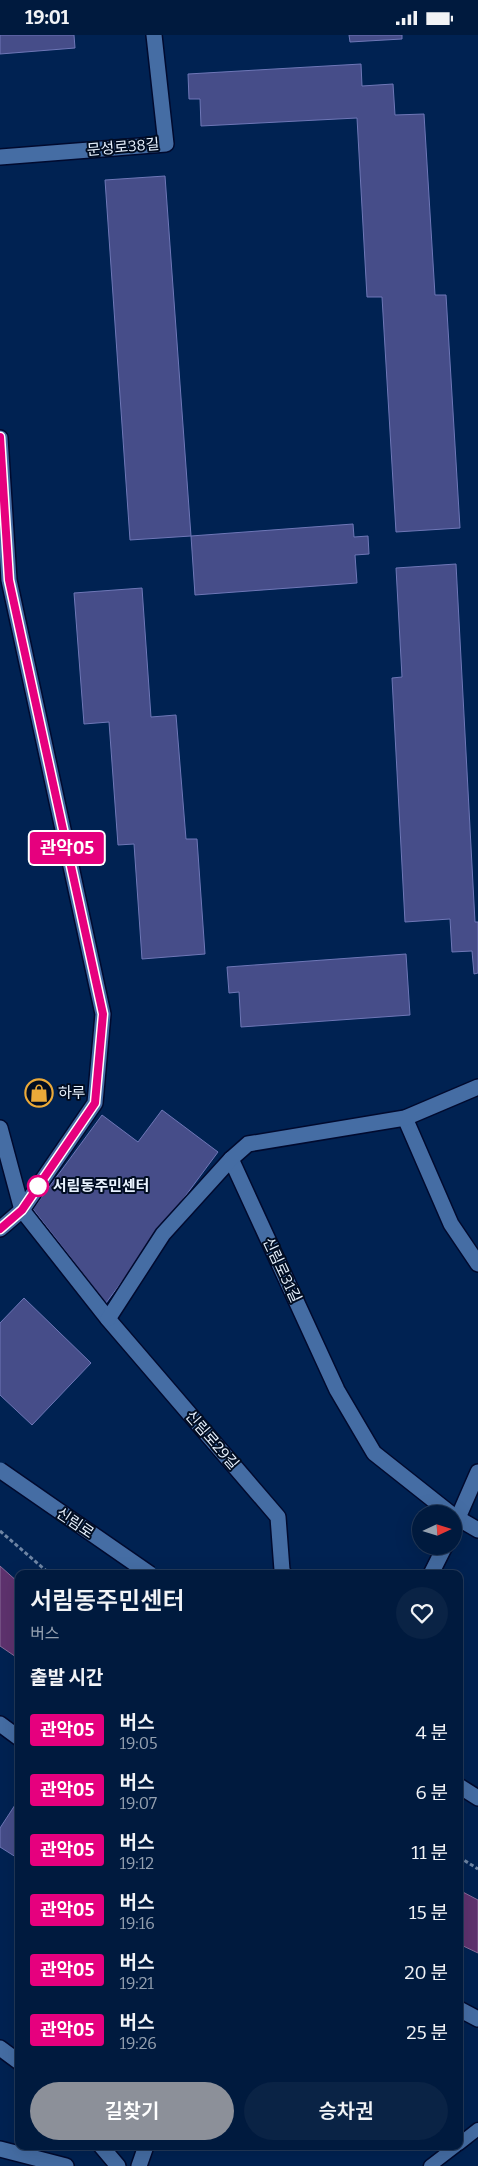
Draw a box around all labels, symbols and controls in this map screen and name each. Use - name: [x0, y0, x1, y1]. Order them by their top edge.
- text: 19:01: [25, 6, 69, 29]
- street label: 문성로38길: [86, 135, 160, 159]
- line badge: 관악05: [32, 832, 102, 864]
- text: 관악05: [40, 837, 94, 859]
- shop icon: 하루: [24, 1078, 54, 1108]
- place label: 하루: [58, 1084, 86, 1102]
- marker: 서림동주민센터: [27, 1175, 49, 1197]
- place label: 서림동주민센터: [53, 1177, 150, 1195]
- street label: 신림로31길: [259, 1235, 305, 1305]
- street label: 신림로29길: [182, 1407, 242, 1473]
- street label: 신림로: [53, 1504, 97, 1542]
- north arrow: [412, 1505, 462, 1555]
- map controls: [412, 1505, 462, 1555]
- text: 서림동주민센터: [30, 1587, 185, 1615]
- button: heart: [396, 1587, 448, 1639]
- text: 버스: [30, 1624, 59, 1643]
- text: 출발 시간: [30, 1666, 103, 1689]
- text: 버스: [119, 1711, 154, 1734]
- text: 관악05: [40, 1719, 94, 1741]
- text: 4 분: [416, 1721, 448, 1744]
- text: 19:05: [119, 1734, 157, 1753]
- text: 버스: [119, 1771, 154, 1794]
- text: 관악05: [40, 1779, 94, 1801]
- text: 6 분: [416, 1781, 448, 1804]
- text: 19:07: [119, 1794, 157, 1813]
- text: 버스: [119, 1831, 154, 1854]
- text: 관악05: [40, 1839, 94, 1861]
- text: 11 분: [411, 1841, 448, 1864]
- text: 19:12: [119, 1854, 154, 1873]
- text: 버스: [119, 1891, 154, 1914]
- text: 관악05: [40, 1899, 94, 1921]
- text: 15 분: [409, 1901, 448, 1924]
- text: 19:16: [119, 1914, 155, 1933]
- text: 버스: [119, 1951, 154, 1974]
- text: 관악05: [40, 1959, 94, 1981]
- text: 20 분: [404, 1961, 448, 1984]
- text: 19:21: [119, 1974, 154, 1993]
- text: 버스: [119, 2011, 154, 2034]
- text: 관악05: [40, 2019, 94, 2041]
- text: 25 분: [406, 2021, 448, 2044]
- text: 19:26: [119, 2034, 157, 2053]
- button: 길찾기: [30, 2082, 234, 2140]
- button: 승차권: [244, 2082, 448, 2140]

